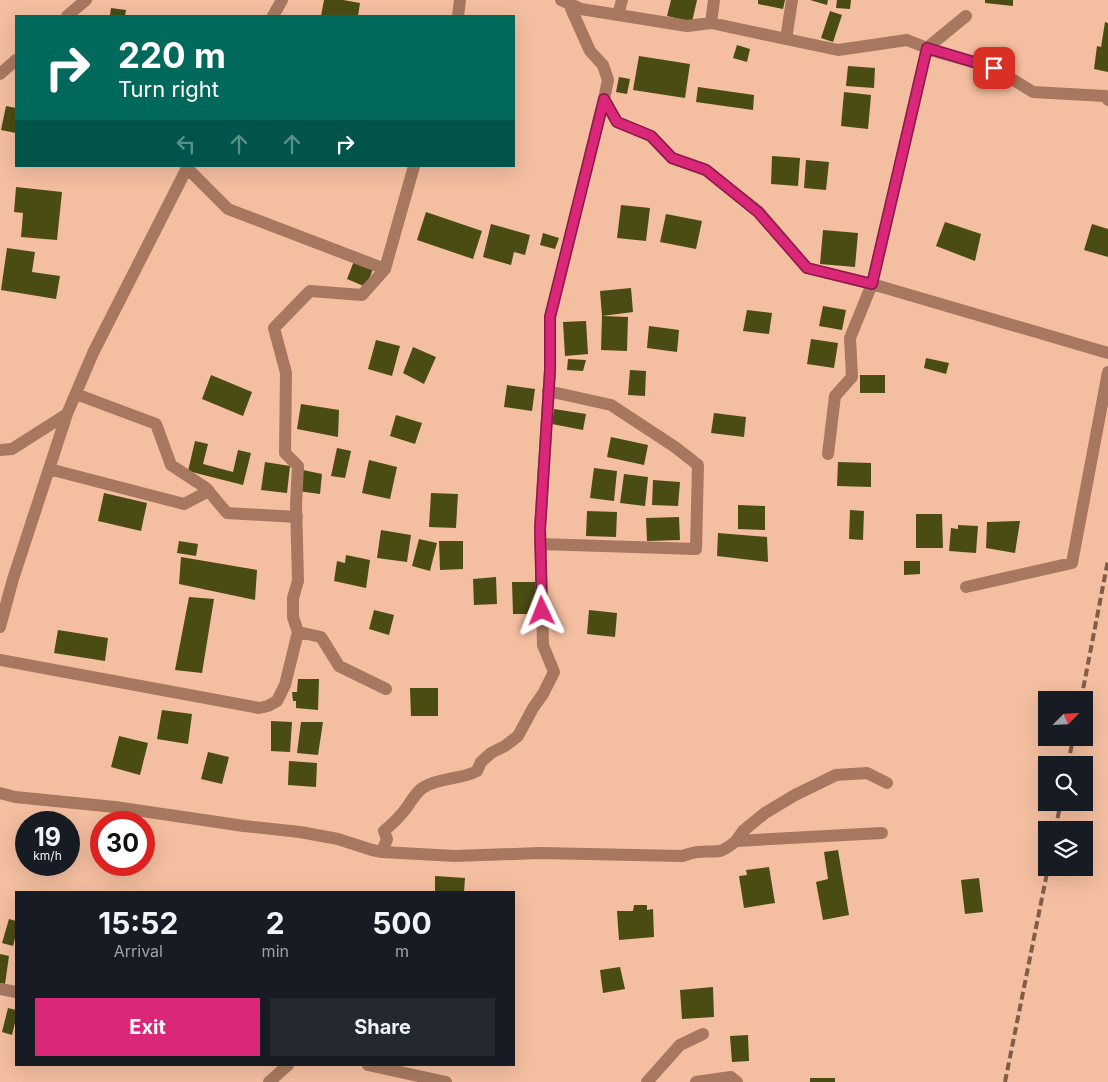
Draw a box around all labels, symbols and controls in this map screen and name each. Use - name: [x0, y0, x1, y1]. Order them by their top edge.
- text: 220 m: [118, 34, 226, 76]
- icon: right: [35, 35, 100, 100]
- pin: [973, 47, 1015, 89]
- icon: arrive: [980, 54, 1008, 82]
- text: Turn right: [118, 76, 219, 102]
- icon: left: [172, 130, 200, 158]
- icon: ahead: [225, 130, 253, 158]
- icon: ahead: [278, 130, 306, 158]
- icon: right: [331, 130, 359, 158]
- position arrow: [515, 584, 567, 636]
- north arrow: [1038, 691, 1092, 746]
- map controls: [1038, 691, 1093, 876]
- button: search: [1038, 756, 1093, 811]
- speed limit sign: 30: [90, 811, 155, 876]
- button: layers: [1038, 821, 1093, 876]
- text: 19: [34, 822, 61, 852]
- text: km/h: [33, 848, 62, 863]
- text: 15:52: [98, 905, 178, 941]
- text: 2: [266, 905, 285, 941]
- text: 500: [372, 905, 432, 941]
- text: Arrival: [114, 941, 163, 961]
- text: min: [262, 941, 289, 961]
- text: m: [395, 941, 409, 961]
- button: Exit: [35, 998, 260, 1056]
- button: Share: [270, 998, 495, 1056]

